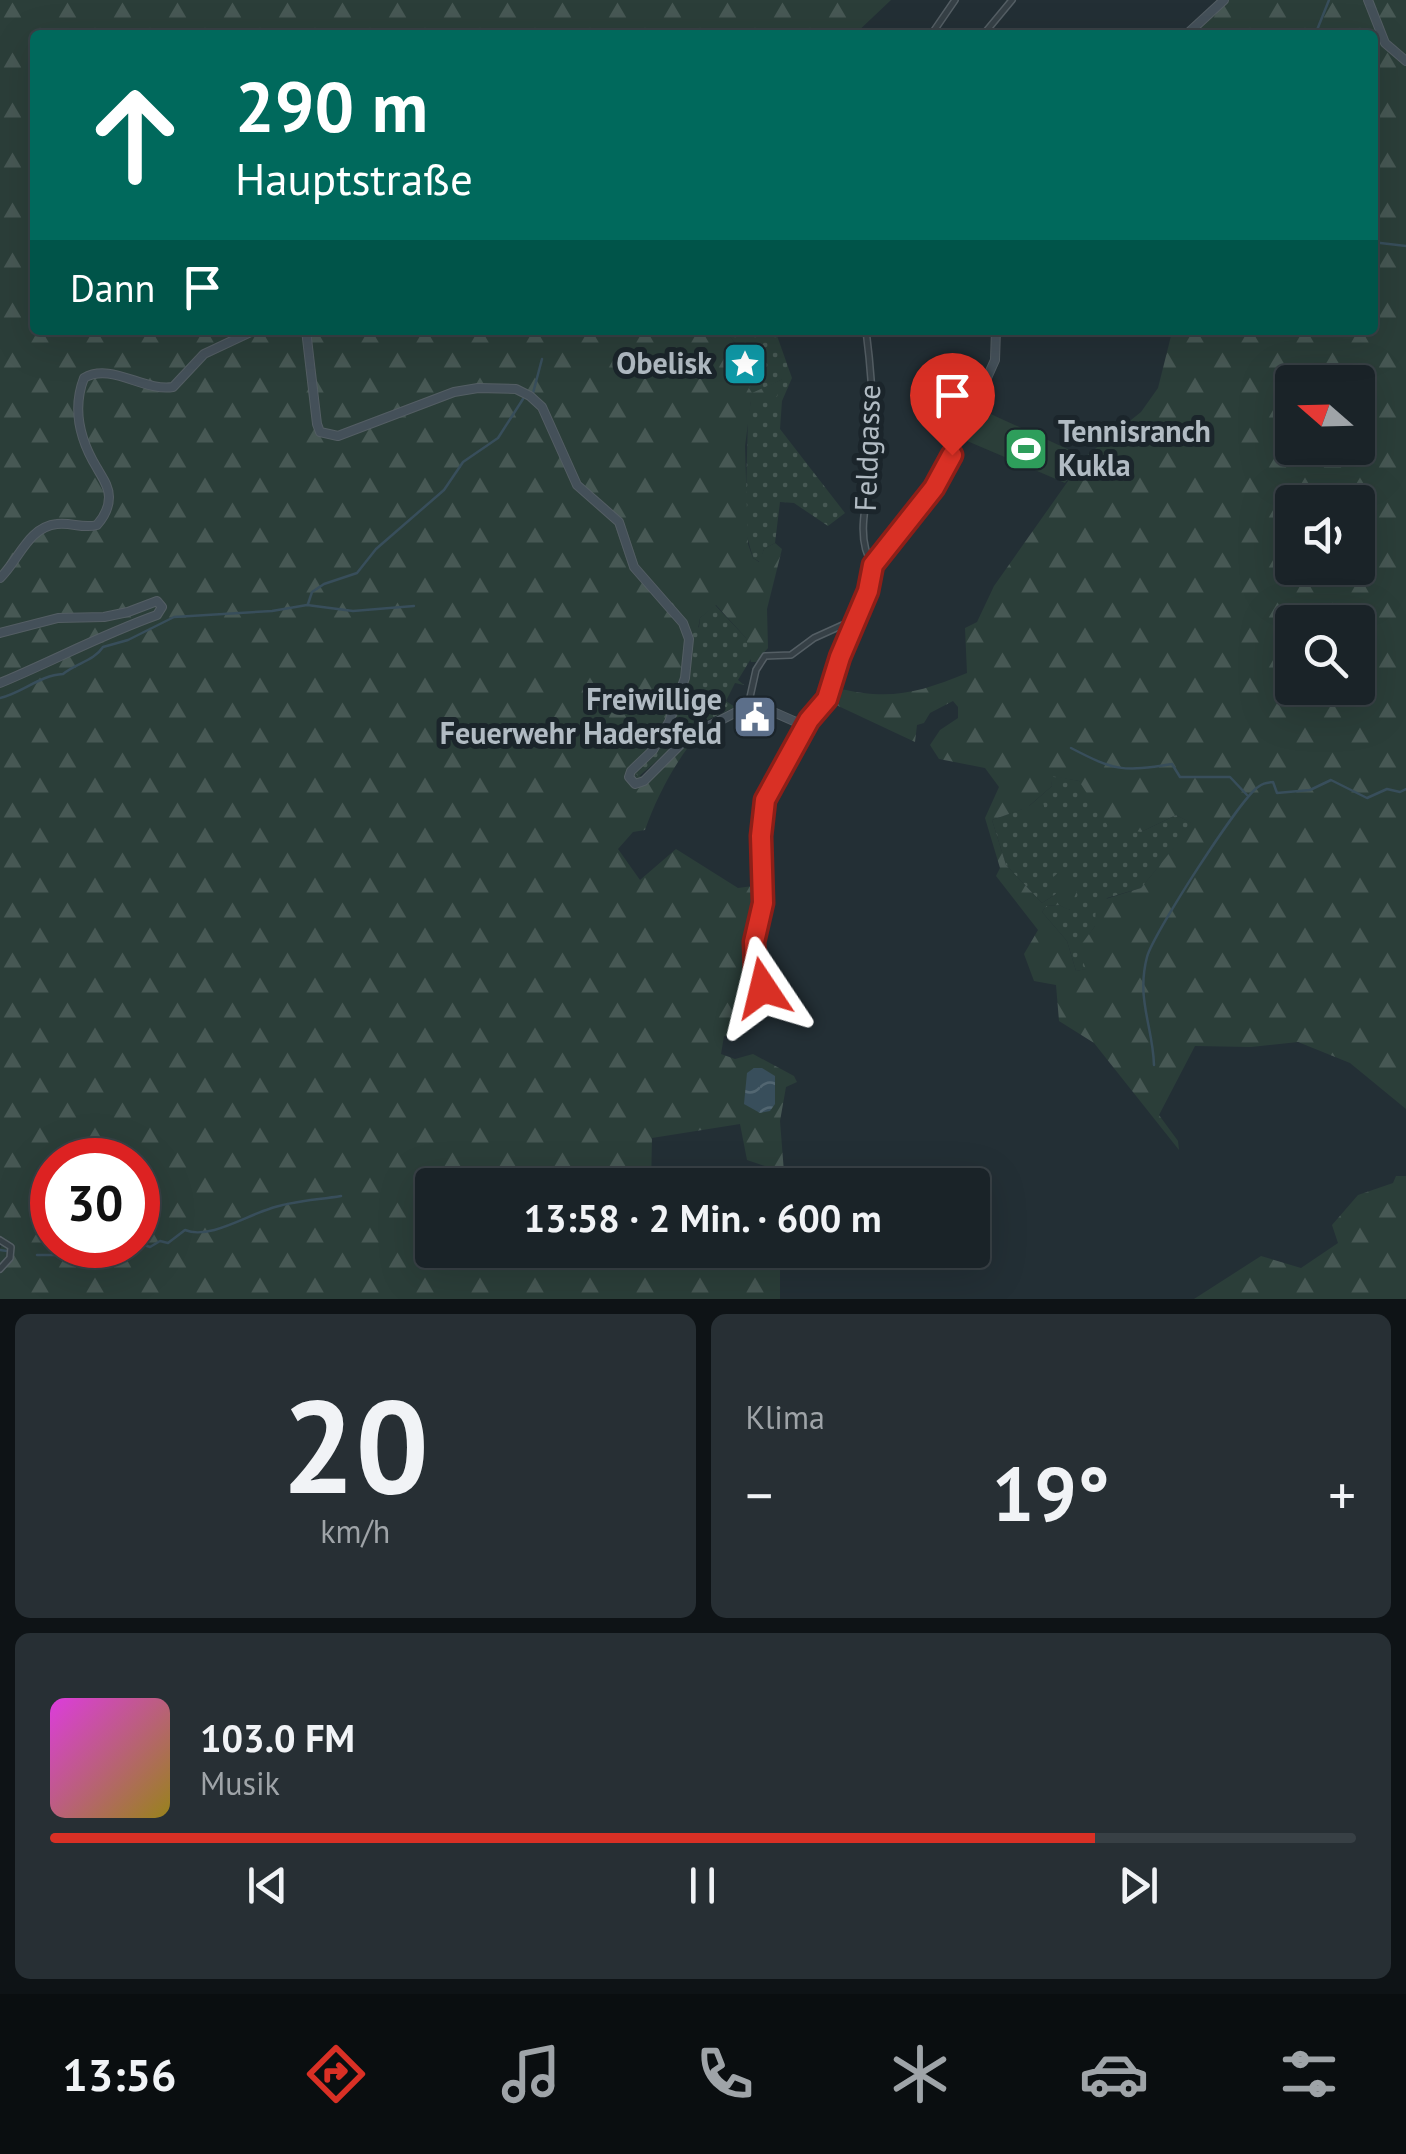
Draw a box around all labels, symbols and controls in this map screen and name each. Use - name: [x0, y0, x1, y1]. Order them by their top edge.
- text: 290 m: [235, 61, 428, 151]
- icon: ahead: [70, 70, 200, 200]
- text: Hauptstraße: [235, 149, 473, 207]
- icon: arrive: [175, 260, 230, 315]
- text: Dann: [70, 263, 155, 312]
- place icon: Obelisk: [722, 341, 768, 387]
- place label: Obelisk: [616, 343, 712, 382]
- pin: [910, 353, 995, 456]
- north arrow: [1275, 365, 1375, 465]
- map controls: [1275, 365, 1375, 705]
- icon: arrive: [925, 368, 980, 423]
- street label: Feldgasse: [845, 384, 888, 512]
- place label: Tennisranch Kukla: [1058, 411, 1211, 484]
- sports icon: Tennisranch Kukla: [1003, 426, 1049, 472]
- button: sound: [1275, 485, 1375, 585]
- button: search: [1275, 605, 1375, 705]
- place label: Freiwillige Feuerwehr Hadersfeld: [440, 679, 722, 752]
- public building icon: Freiwillige Feuerwehr Hadersfeld: [732, 694, 778, 740]
- position arrow: [711, 936, 815, 1040]
- speed limit sign: 30: [30, 1138, 160, 1268]
- text: 13:58 · 2 Min. · 600 m: [523, 1193, 882, 1242]
- text: 20: [282, 1361, 429, 1529]
- text: Klima: [746, 1396, 825, 1438]
- text: 19°: [992, 1445, 1110, 1542]
- text: −: [746, 1459, 773, 1530]
- text: +: [1328, 1459, 1356, 1530]
- text: km/h: [320, 1510, 390, 1552]
- text: 103.0 FM: [200, 1713, 355, 1762]
- text: Musik: [200, 1762, 280, 1804]
- icon: previous: [240, 1858, 295, 1913]
- icon: pause: [675, 1858, 730, 1913]
- icon: next: [1111, 1858, 1166, 1913]
- icon: directions: [301, 2039, 371, 2109]
- icon: music: [496, 2039, 566, 2109]
- icon: phone: [690, 2039, 760, 2109]
- icon: climate: [885, 2039, 955, 2109]
- icon: car: [1079, 2039, 1149, 2109]
- icon: filters: [1274, 2039, 1344, 2109]
- text: 13:56: [62, 2045, 176, 2103]

